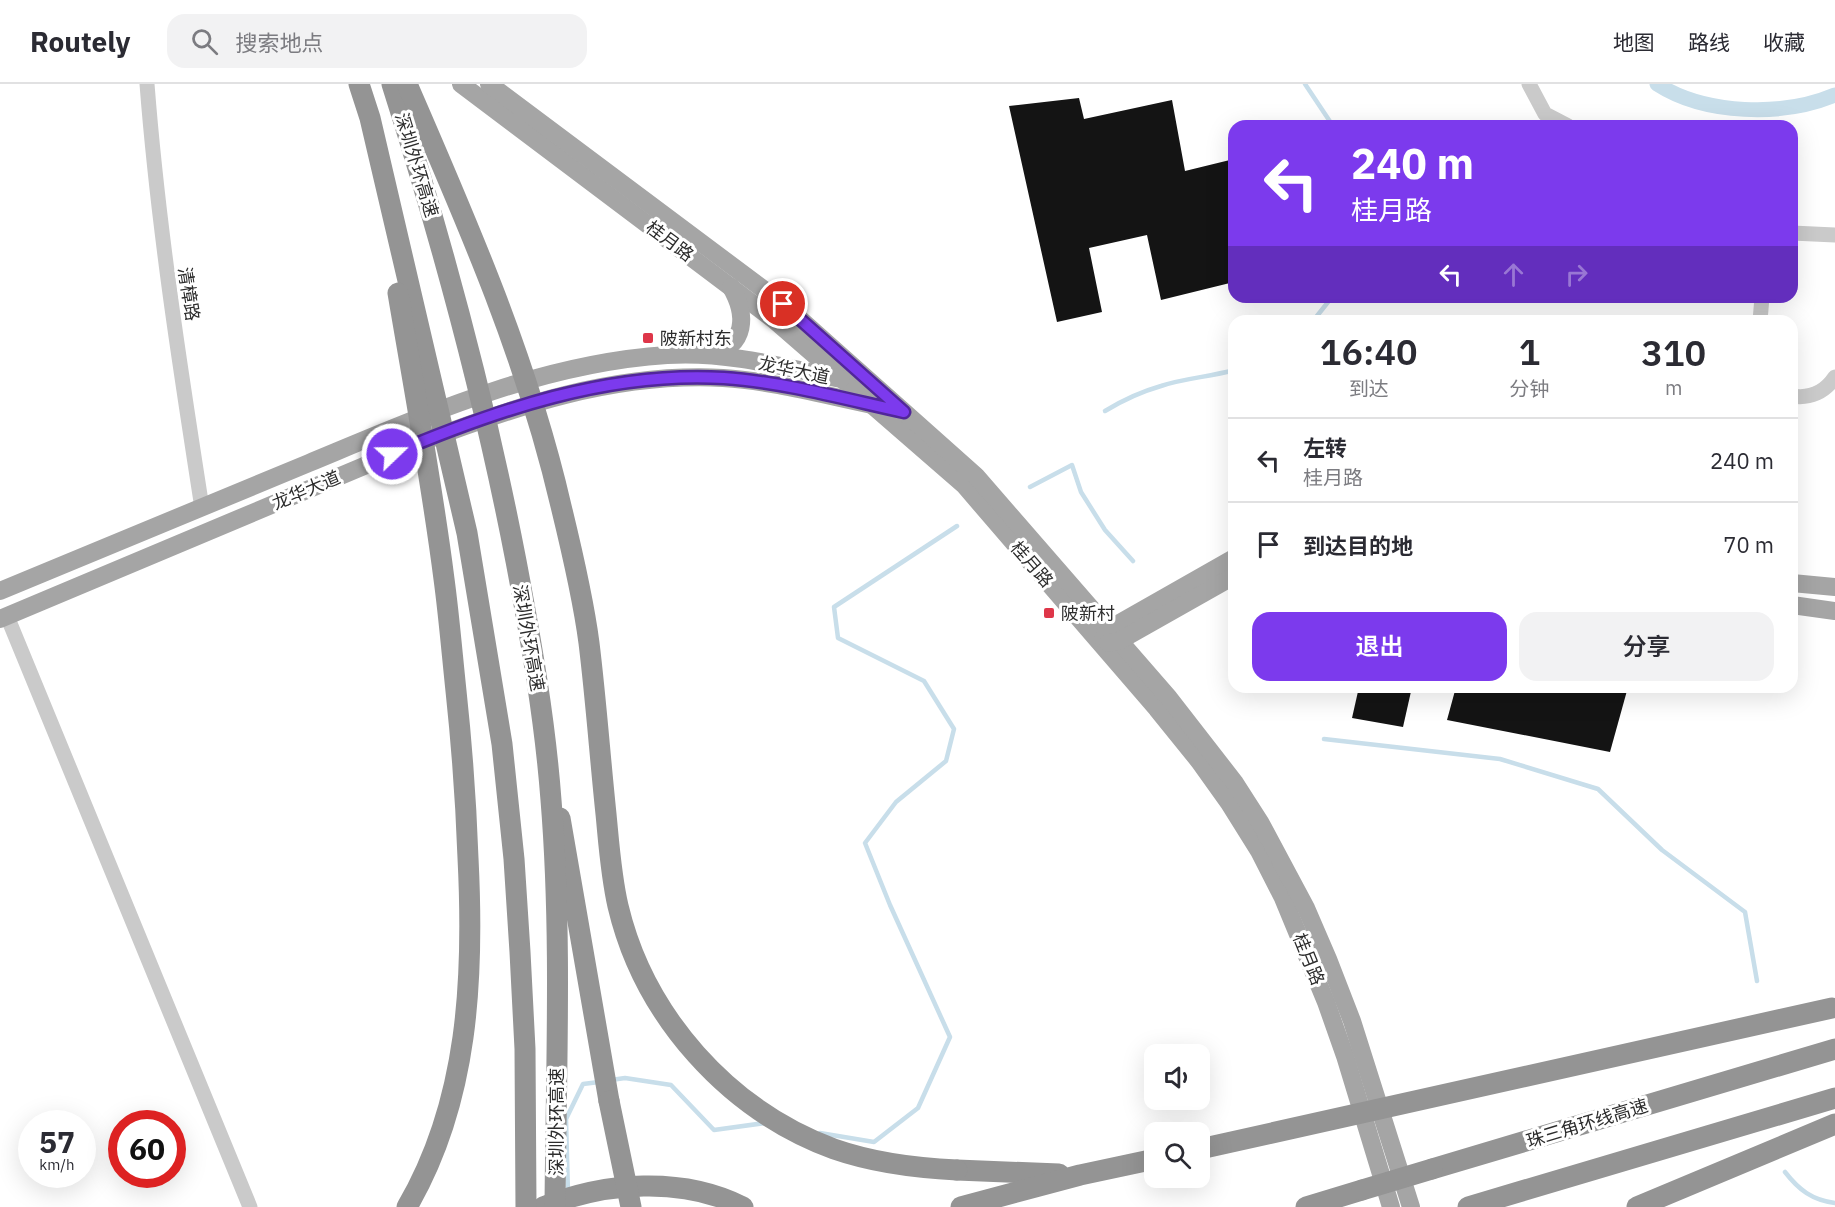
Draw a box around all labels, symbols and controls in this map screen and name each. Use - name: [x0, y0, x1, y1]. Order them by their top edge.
- search box: [167, 14, 587, 68]
- text: Routely: [30, 23, 131, 60]
- icon: search: [188, 25, 221, 58]
- text: 搜索地点: [236, 28, 324, 57]
- text: 地图: [1613, 28, 1655, 56]
- text: 路线: [1688, 28, 1730, 56]
- text: 收藏: [1763, 28, 1805, 56]
- street label: 深圳外环高速: [390, 110, 444, 220]
- text: 240 m: [1351, 136, 1474, 191]
- icon: left: [1252, 144, 1330, 222]
- text: 桂月路: [1351, 192, 1432, 227]
- street label: 桂月路: [642, 216, 698, 266]
- icon: left: [1434, 258, 1467, 291]
- icon: ahead: [1497, 258, 1530, 291]
- icon: right: [1560, 258, 1593, 291]
- street label: 清樟路: [173, 266, 205, 322]
- pin: [757, 278, 808, 329]
- icon: arrive: [766, 287, 799, 320]
- place label: 陂新村东: [660, 327, 732, 350]
- text: 16:40: [1320, 328, 1418, 375]
- text: 1: [1519, 328, 1540, 375]
- text: 310: [1641, 329, 1706, 376]
- marker: 陂新村东: [641, 331, 655, 345]
- street label: 龙华大道: [756, 351, 832, 389]
- text: m: [1665, 374, 1682, 401]
- text: 到达: [1349, 375, 1389, 402]
- text: 分钟: [1510, 375, 1550, 402]
- position arrow: [360, 422, 424, 486]
- text: 左转: [1303, 433, 1347, 462]
- icon: left: [1252, 444, 1285, 477]
- text: 240 m: [1710, 446, 1774, 475]
- text: 桂月路: [1303, 464, 1363, 491]
- street label: 龙华大道: [268, 465, 344, 515]
- icon: arrive: [1252, 528, 1285, 561]
- text: 70 m: [1723, 530, 1774, 559]
- text: 到达目的地: [1303, 531, 1413, 560]
- street label: 桂月路: [1006, 536, 1058, 592]
- street label: 深圳外环高速: [508, 583, 550, 693]
- place label: 陂新村: [1061, 602, 1115, 625]
- marker: 陂新村: [1042, 606, 1056, 620]
- button: 退出: [1252, 612, 1507, 681]
- button: 分享: [1519, 612, 1774, 681]
- street label: 桂月路: [1288, 930, 1330, 988]
- map controls: [1144, 1044, 1210, 1188]
- button: sound: [1144, 1044, 1210, 1110]
- street label: 深圳外环高速: [545, 1068, 568, 1176]
- street label: 珠三角环线高速: [1523, 1094, 1651, 1152]
- speed limit sign: 60: [108, 1110, 186, 1188]
- text: 57: [39, 1122, 75, 1161]
- button: search: [1144, 1122, 1210, 1188]
- text: km/h: [39, 1155, 75, 1174]

